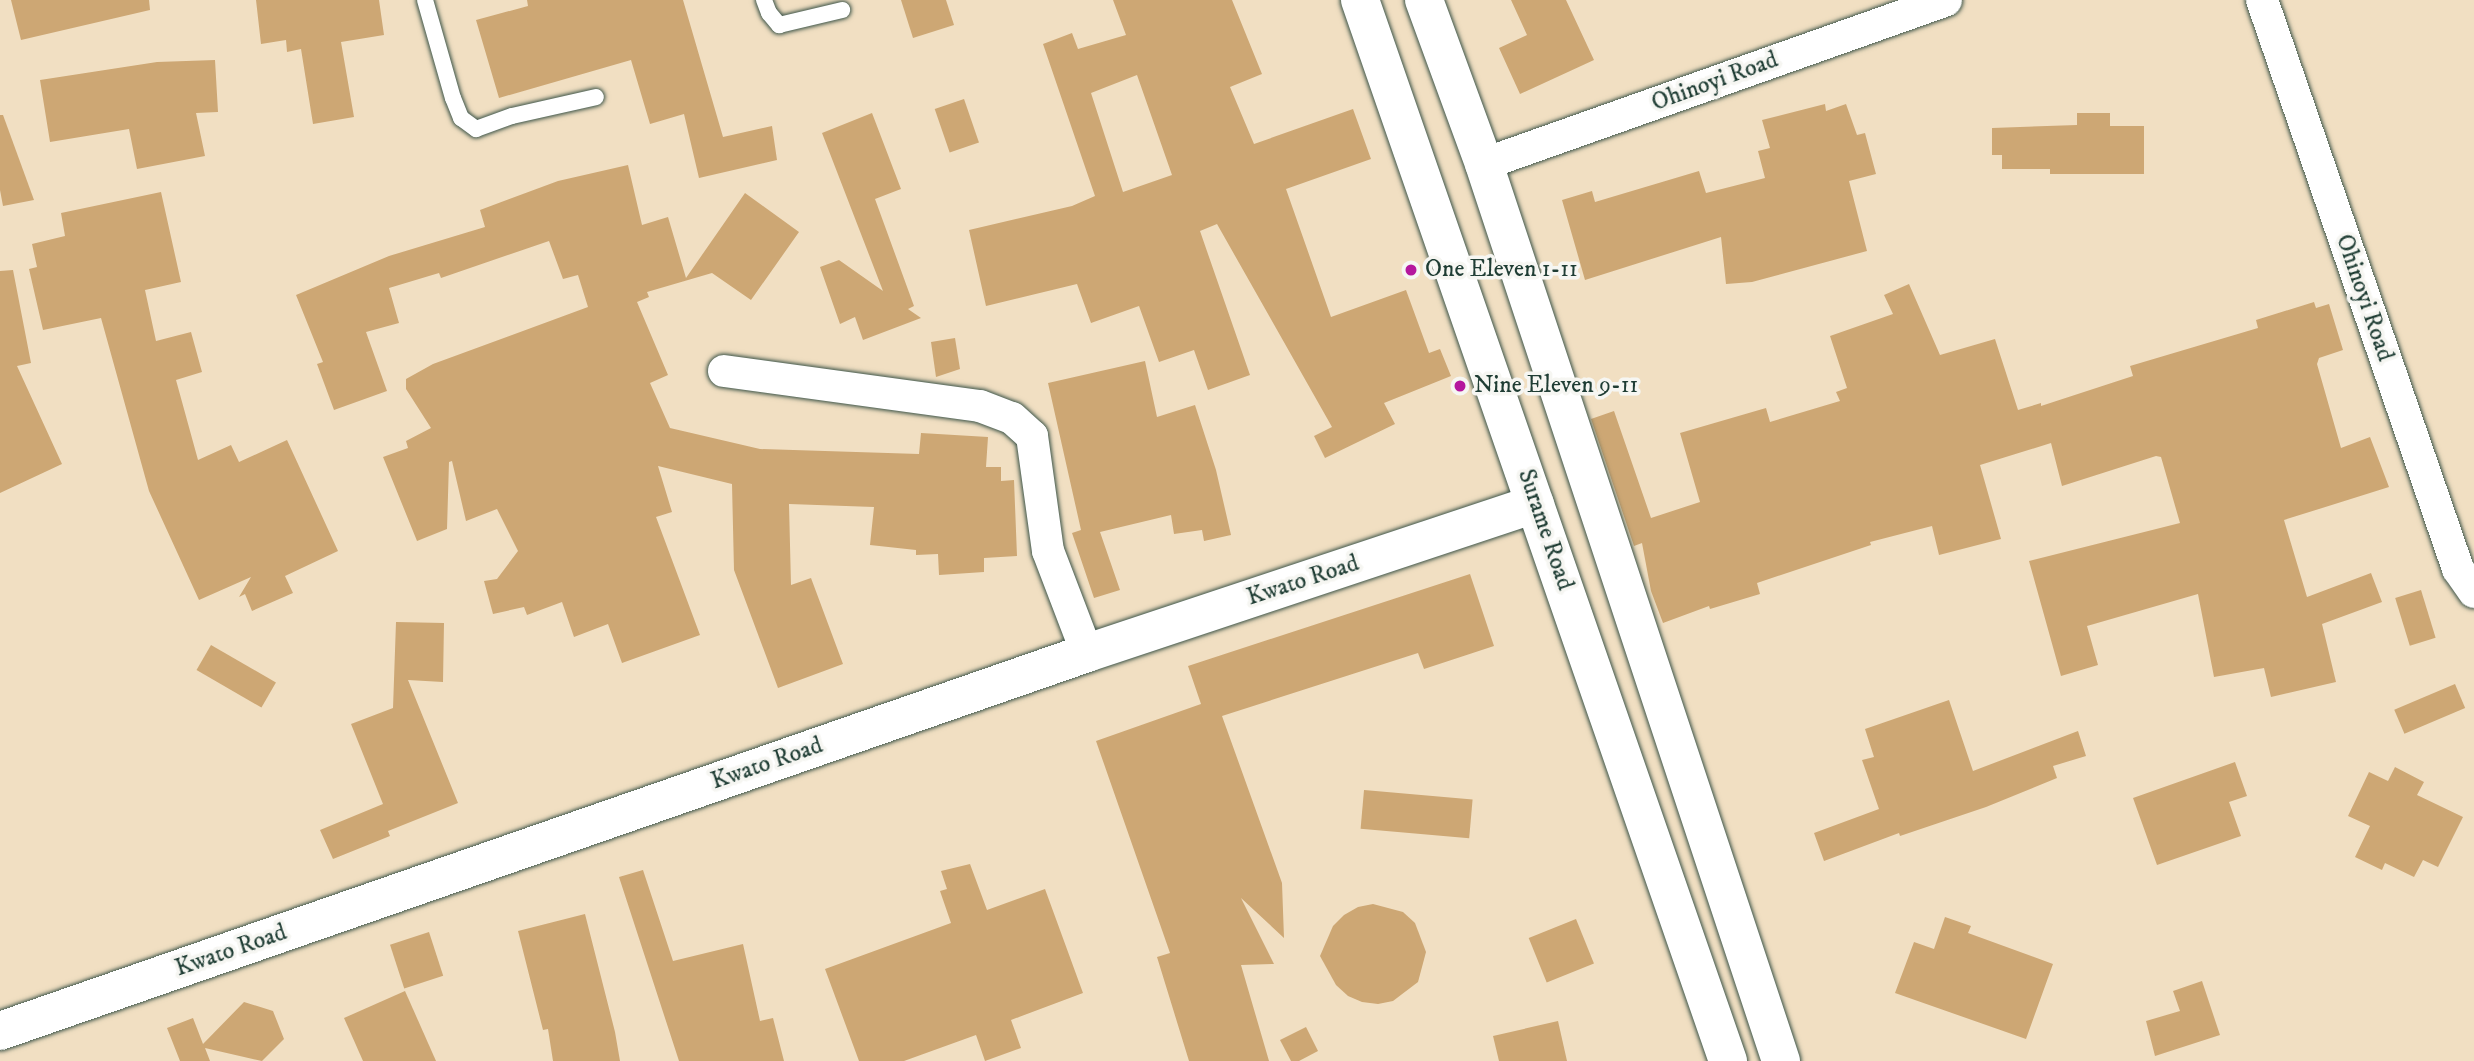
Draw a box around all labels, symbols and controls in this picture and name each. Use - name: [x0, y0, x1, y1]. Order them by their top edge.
- street label: Ohinoyi Road: [1648, 46, 1782, 118]
- street label: Ohinoyi Road: [2329, 231, 2399, 365]
- place label: One Eleven 1-11: [1425, 256, 1578, 284]
- marker: One Eleven 1-11: [1403, 262, 1419, 278]
- place label: Nine Eleven 9-11: [1474, 372, 1638, 400]
- marker: Nine Eleven 9-11: [1452, 378, 1468, 394]
- street label: Surame Road: [1511, 466, 1579, 594]
- street label: Kwato Road: [1243, 549, 1363, 613]
- street label: Kwato Road: [708, 732, 826, 796]
- street label: Kwato Road: [172, 919, 290, 983]

